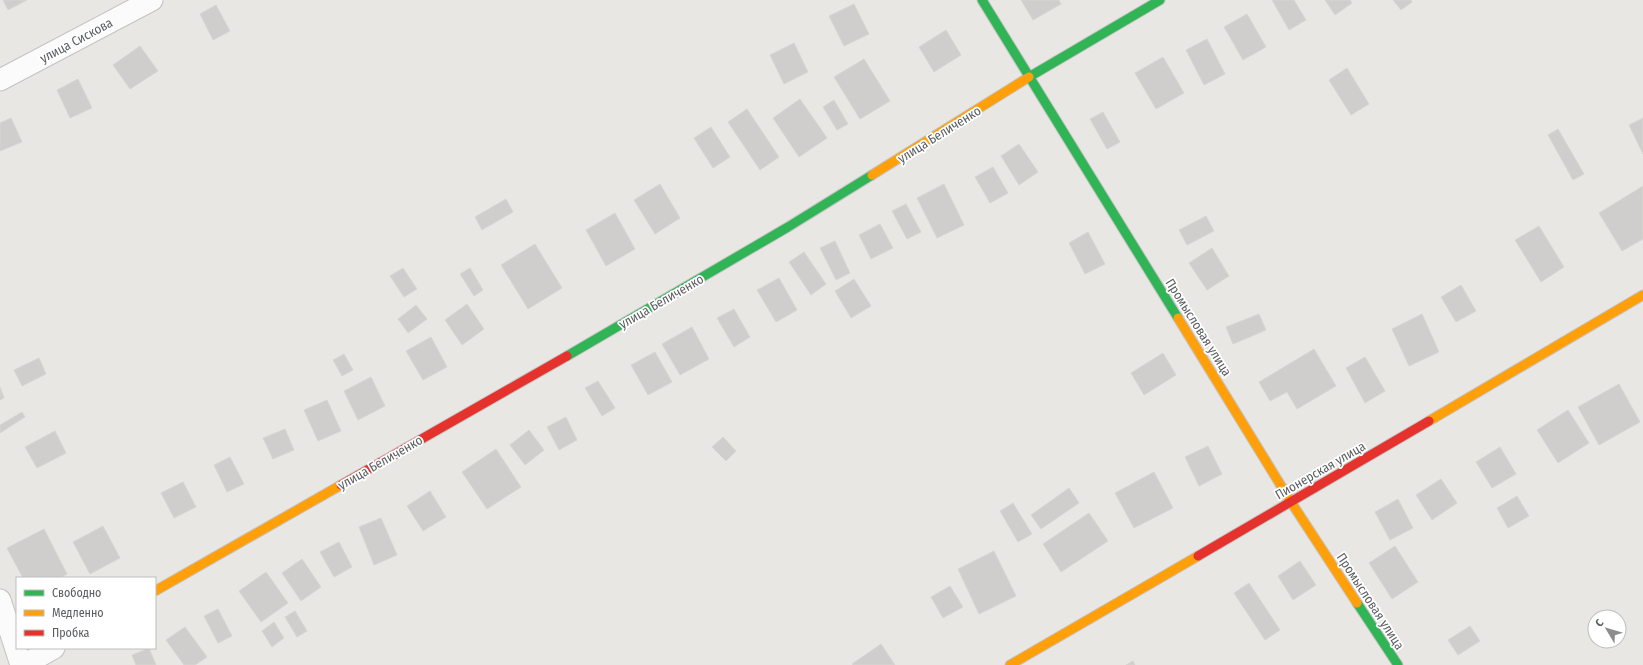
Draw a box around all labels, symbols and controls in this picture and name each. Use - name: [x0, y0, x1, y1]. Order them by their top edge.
- street label: улица Сискова: [37, 15, 115, 66]
- street label: улица Беличенко: [895, 103, 984, 166]
- street label: улица Беличенко: [616, 271, 706, 332]
- street label: Промысловая улица: [1163, 276, 1235, 379]
- street label: улица Беличенко: [335, 432, 425, 493]
- street label: Пионерская улица: [1272, 438, 1368, 502]
- street label: Промысловая улица: [1334, 550, 1407, 652]
- legend: [16, 577, 156, 649]
- text: Свободно: [52, 586, 101, 600]
- text: Медленно: [52, 606, 104, 620]
- north arrow: [1587, 609, 1627, 649]
- text: С: [1593, 617, 1607, 629]
- text: Пробка: [52, 626, 90, 640]

